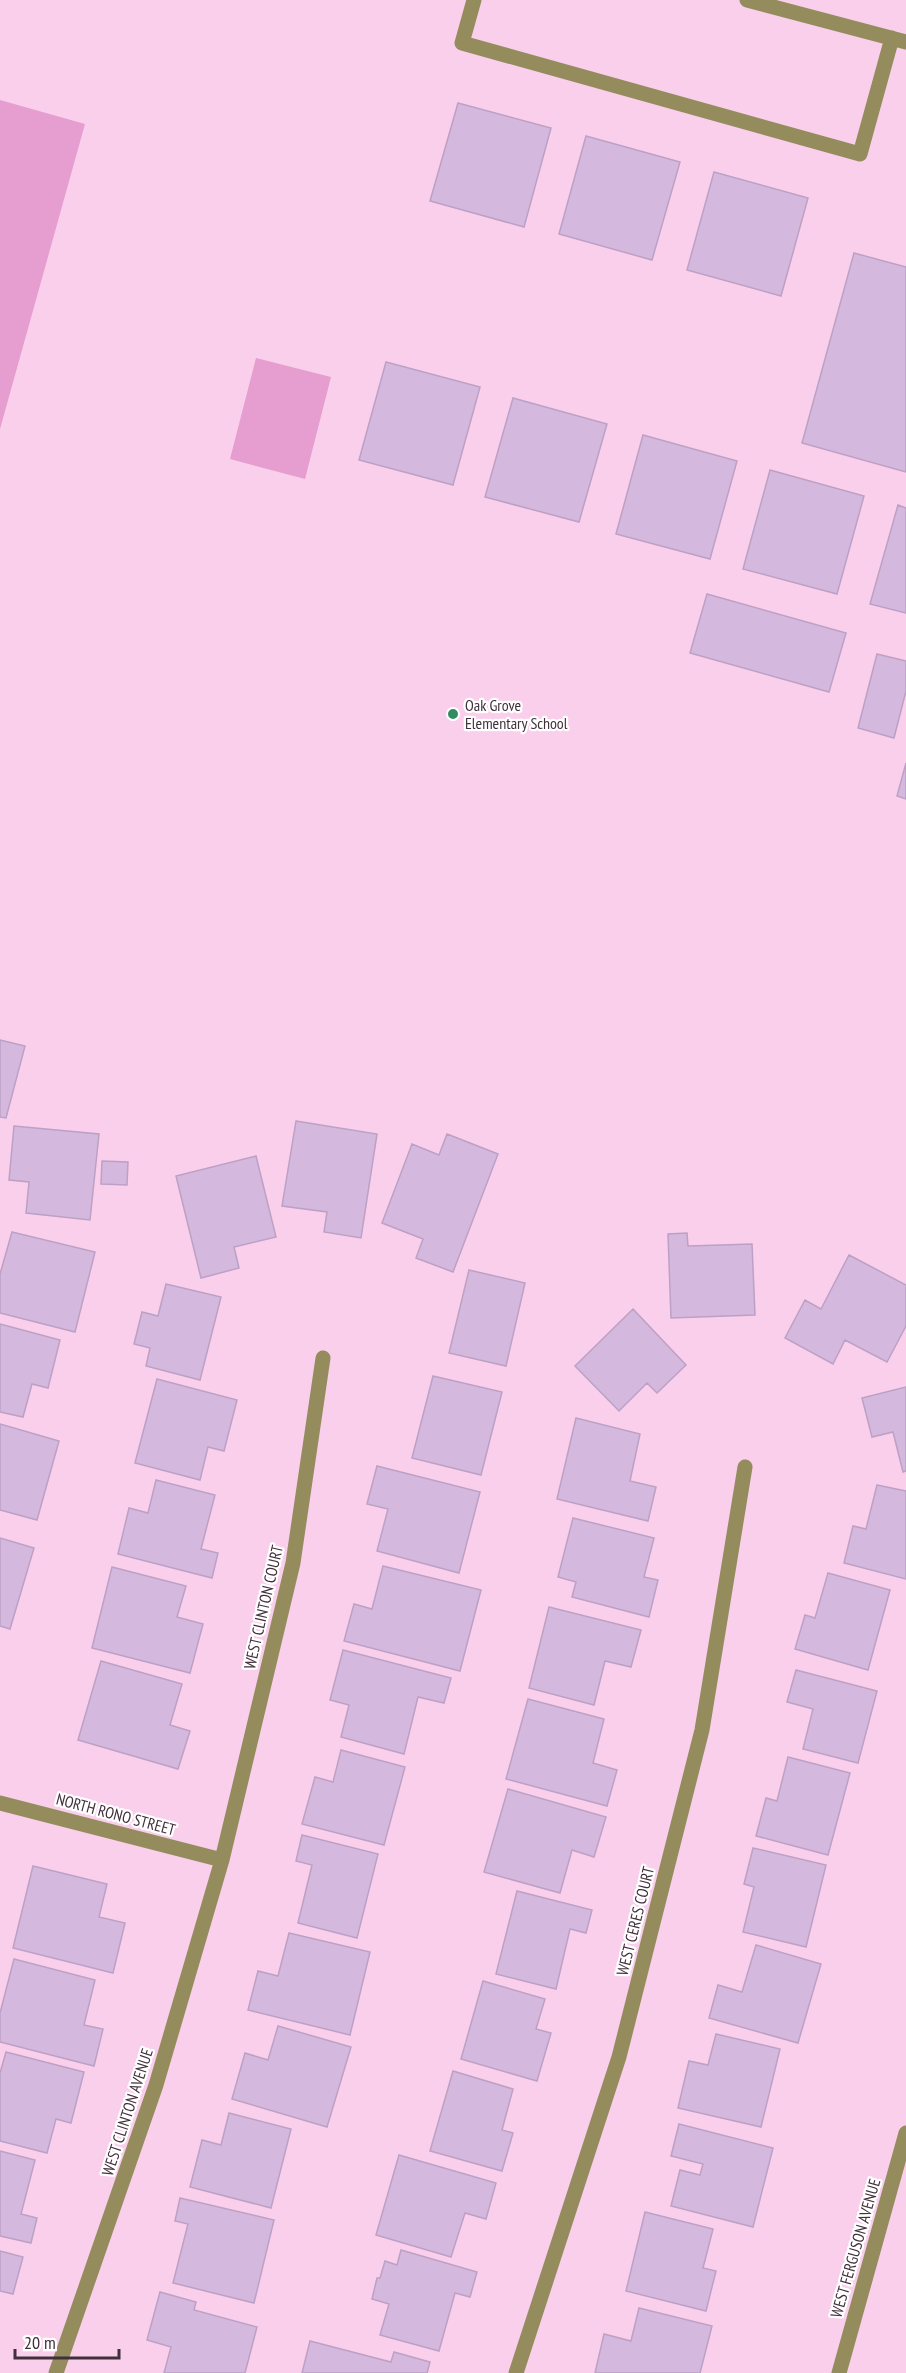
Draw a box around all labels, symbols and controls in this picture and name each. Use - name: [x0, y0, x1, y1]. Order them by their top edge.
- place label: Oak Grove Elementary School: [465, 695, 568, 733]
- marker: Oak Grove Elementary School: [446, 707, 460, 721]
- street label: WEST CLINTON COURT: [239, 1543, 287, 1671]
- street label: NORTH RONO STREET: [54, 1788, 178, 1840]
- street label: WEST CERES COURT: [612, 1864, 658, 1978]
- street label: WEST CLINTON AVENUE: [97, 2046, 157, 2178]
- street label: WEST FERGUSON AVENUE: [826, 2176, 884, 2320]
- scale bar: [15, 2322, 118, 2360]
- text: 20 m: [24, 2331, 56, 2354]

